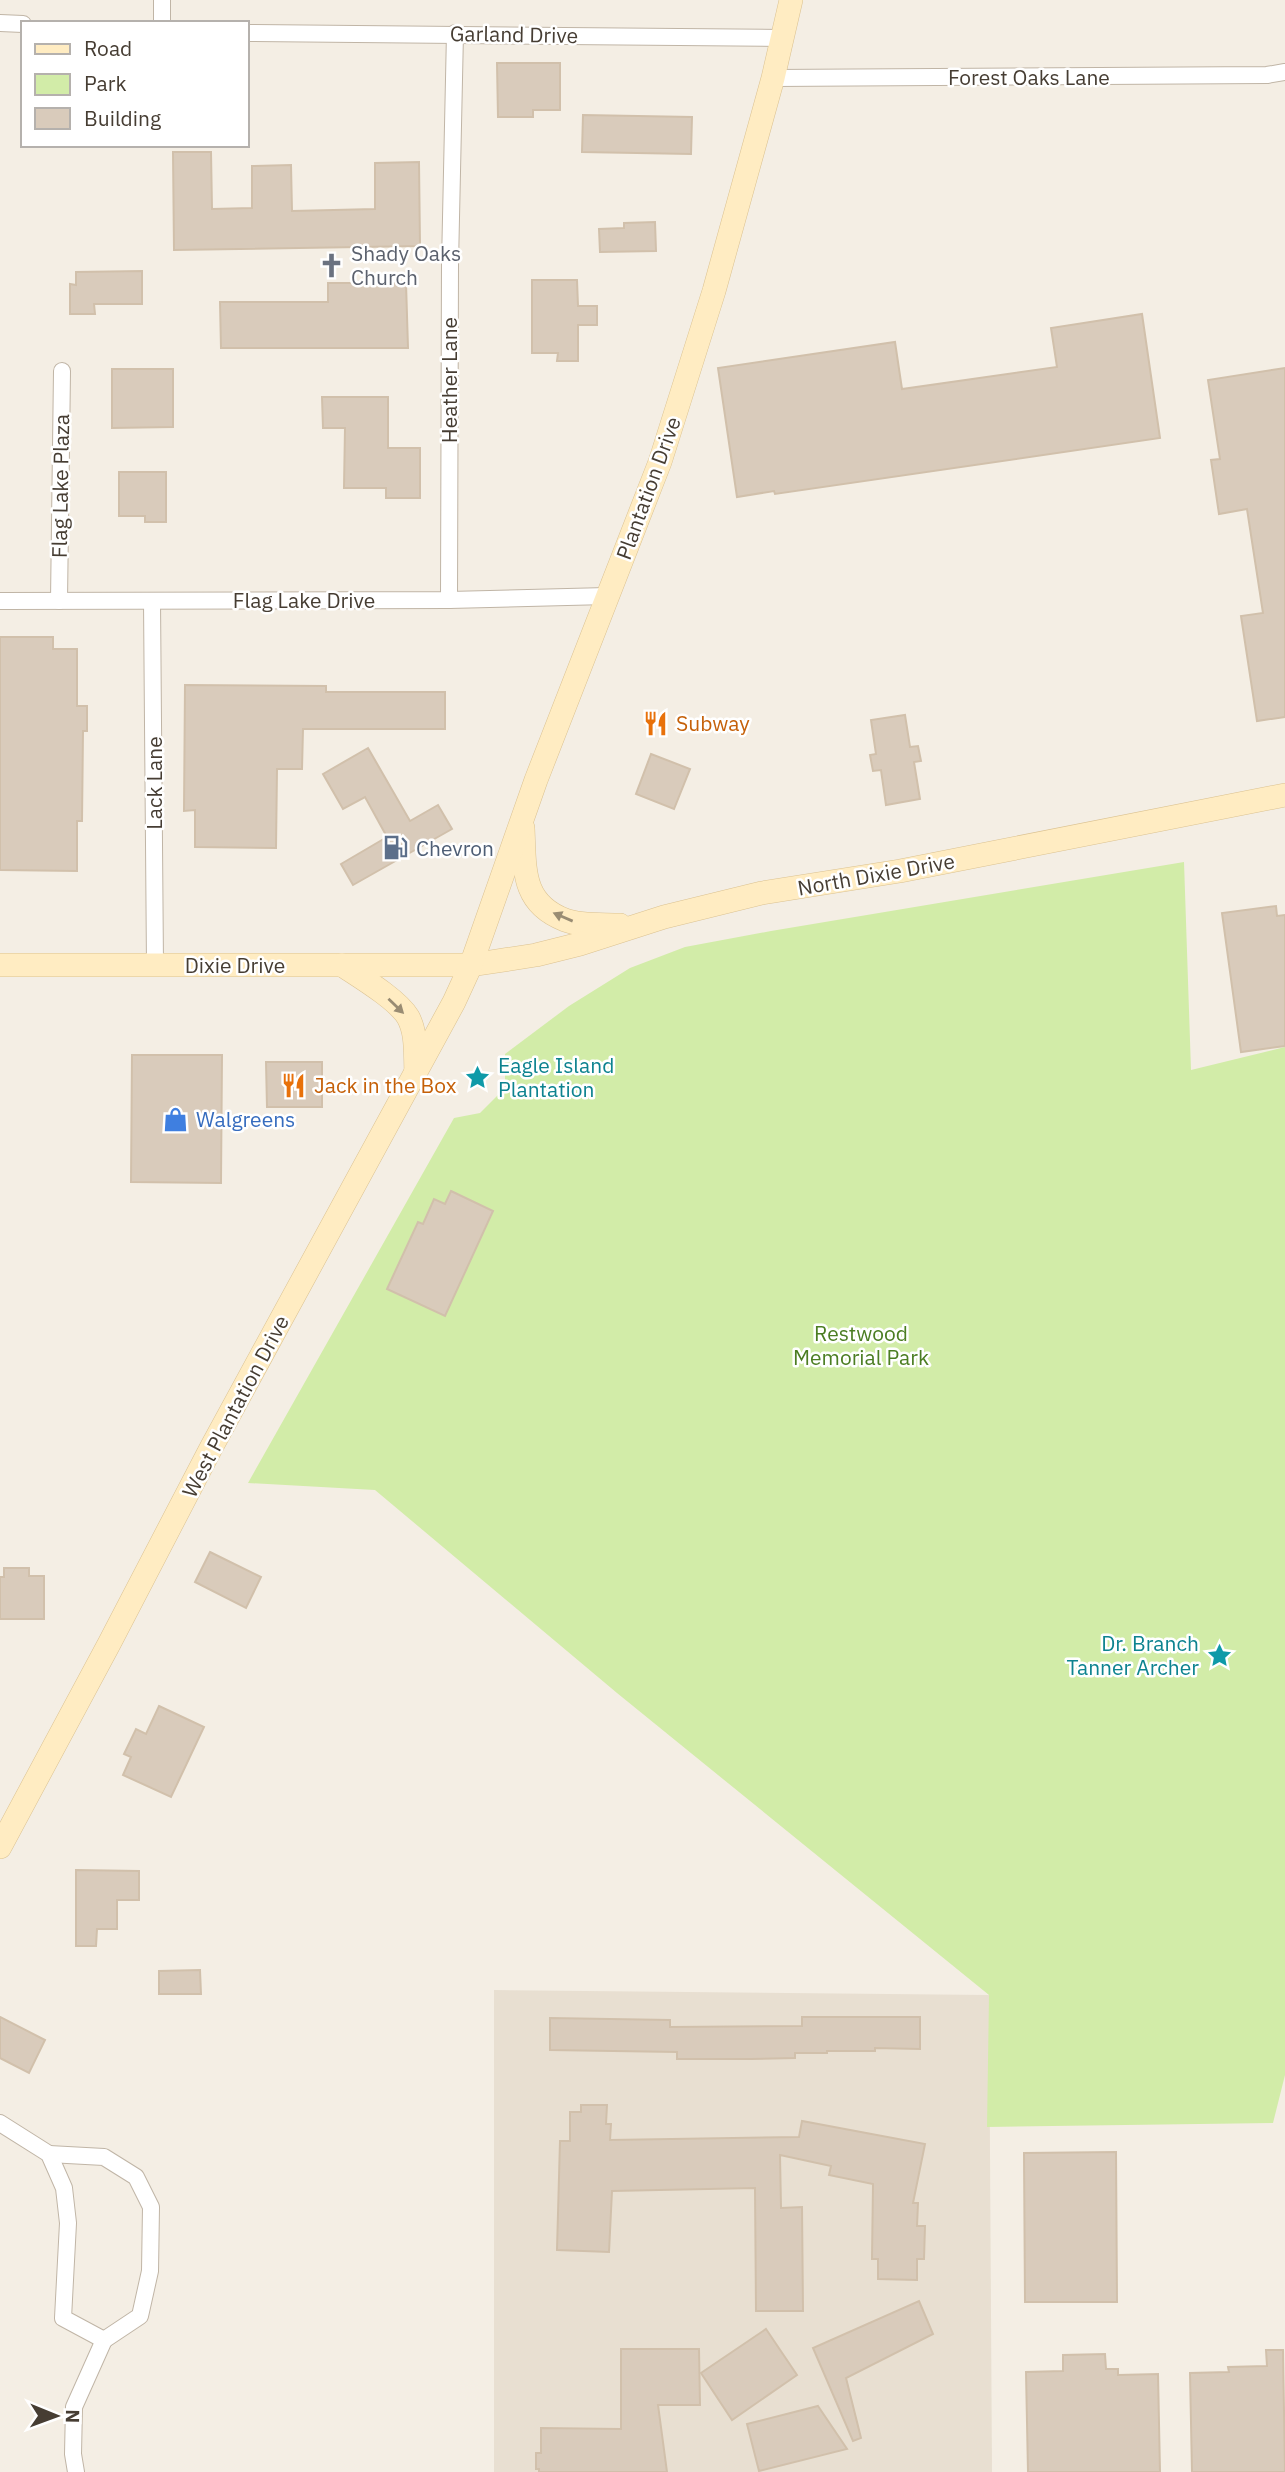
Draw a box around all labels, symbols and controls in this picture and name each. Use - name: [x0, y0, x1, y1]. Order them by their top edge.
- street label: Garland Drive: [450, 19, 578, 49]
- legend: [21, 21, 248, 147]
- text: Road: [84, 34, 132, 62]
- street label: Forest Oaks Lane: [948, 63, 1110, 91]
- text: Park: [84, 69, 127, 97]
- text: Building: [84, 104, 161, 132]
- place label: Shady Oaks Church: [351, 239, 461, 291]
- church icon: Shady Oaks Church: [317, 251, 345, 279]
- street label: Heather Lane: [435, 317, 463, 443]
- street label: Plantation Drive: [609, 413, 687, 563]
- street label: Flag Lake Plaza: [45, 414, 75, 558]
- street label: Flag Lake Drive: [233, 586, 375, 614]
- restaurant icon: Subway: [642, 709, 670, 737]
- place label: Subway: [676, 709, 750, 737]
- street label: Lack Lane: [140, 736, 168, 830]
- fuel station icon: Chevron: [382, 834, 410, 862]
- place label: Chevron: [416, 834, 494, 862]
- street label: North Dixie Drive: [795, 846, 957, 902]
- one-way arrow: [553, 911, 573, 923]
- street label: Dixie Drive: [185, 951, 285, 979]
- one-way arrow: [388, 997, 405, 1014]
- place label: Eagle Island Plantation: [498, 1051, 614, 1103]
- place icon: Eagle Island Plantation: [464, 1063, 492, 1091]
- restaurant icon: Jack in the Box: [280, 1071, 308, 1099]
- place label: Jack in the Box: [314, 1071, 457, 1099]
- shop icon: Walgreens: [162, 1105, 190, 1133]
- place label: Walgreens: [196, 1105, 295, 1133]
- street label: West Plantation Drive: [175, 1310, 295, 1502]
- park label: Restwood Memorial Park: [793, 1319, 929, 1371]
- place label: Dr. Branch Tanner Archer: [1066, 1629, 1199, 1681]
- place icon: Dr. Branch Tanner Archer: [1205, 1641, 1233, 1669]
- north arrow: [21, 2381, 91, 2451]
- text: N: [61, 2409, 85, 2423]

